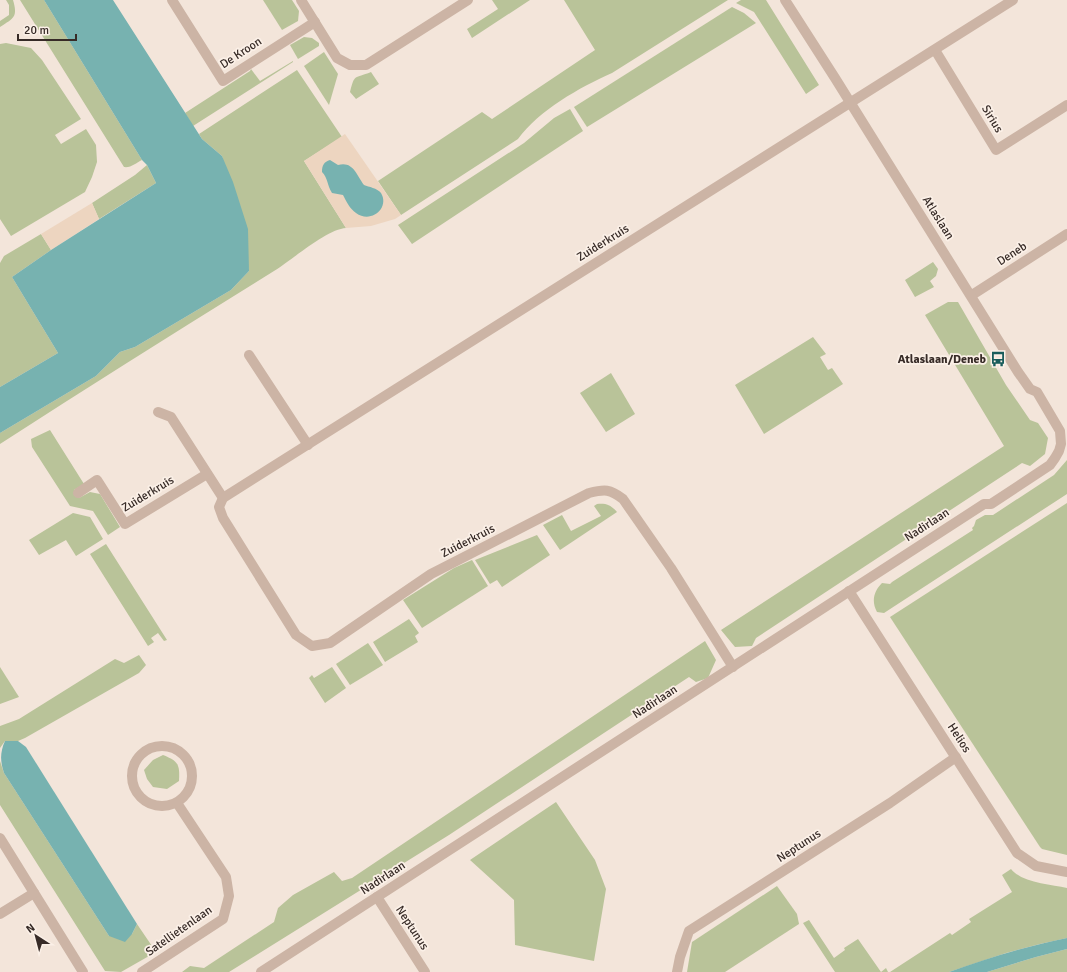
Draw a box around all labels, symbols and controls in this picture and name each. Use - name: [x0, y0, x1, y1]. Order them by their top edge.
- scale bar: [18, 16, 76, 42]
- text: 20 m: [24, 23, 49, 38]
- street label: De Kroon: [217, 34, 265, 72]
- street label: Sirius: [978, 102, 1006, 136]
- street label: Atlaslaan: [919, 193, 957, 243]
- street label: Zuiderkruis: [574, 221, 632, 265]
- street label: Deneb: [994, 239, 1030, 269]
- bus stop icon: Atlaslaan/Deneb: [989, 350, 1007, 368]
- place label: Atlaslaan/Deneb: [898, 352, 987, 367]
- street label: Zuiderkruis: [119, 473, 177, 515]
- street label: Nadirlaan: [902, 505, 952, 545]
- street label: Zuiderkruis: [439, 521, 497, 561]
- street label: Nadirlaan: [630, 682, 680, 722]
- street label: Helios: [944, 720, 974, 756]
- street label: Neptunus: [774, 826, 824, 866]
- street label: Nadirlaan: [358, 858, 408, 898]
- street label: Satellietenlaan: [143, 903, 215, 959]
- street label: Neptunus: [392, 903, 432, 953]
- north arrow: [16, 916, 56, 956]
- text: N: [23, 921, 37, 936]

